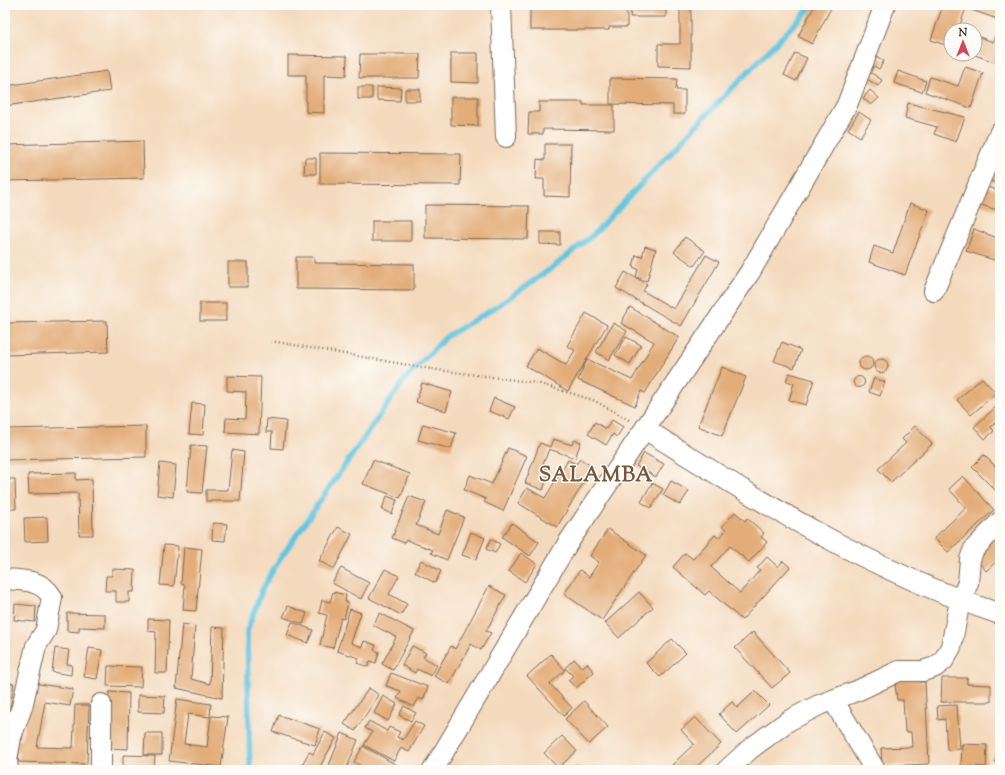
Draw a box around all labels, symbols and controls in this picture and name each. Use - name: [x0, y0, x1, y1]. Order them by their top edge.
- north arrow: [943, 22, 983, 62]
- text: N: [958, 25, 968, 41]
- district label: SALAMBA: [539, 461, 653, 491]

